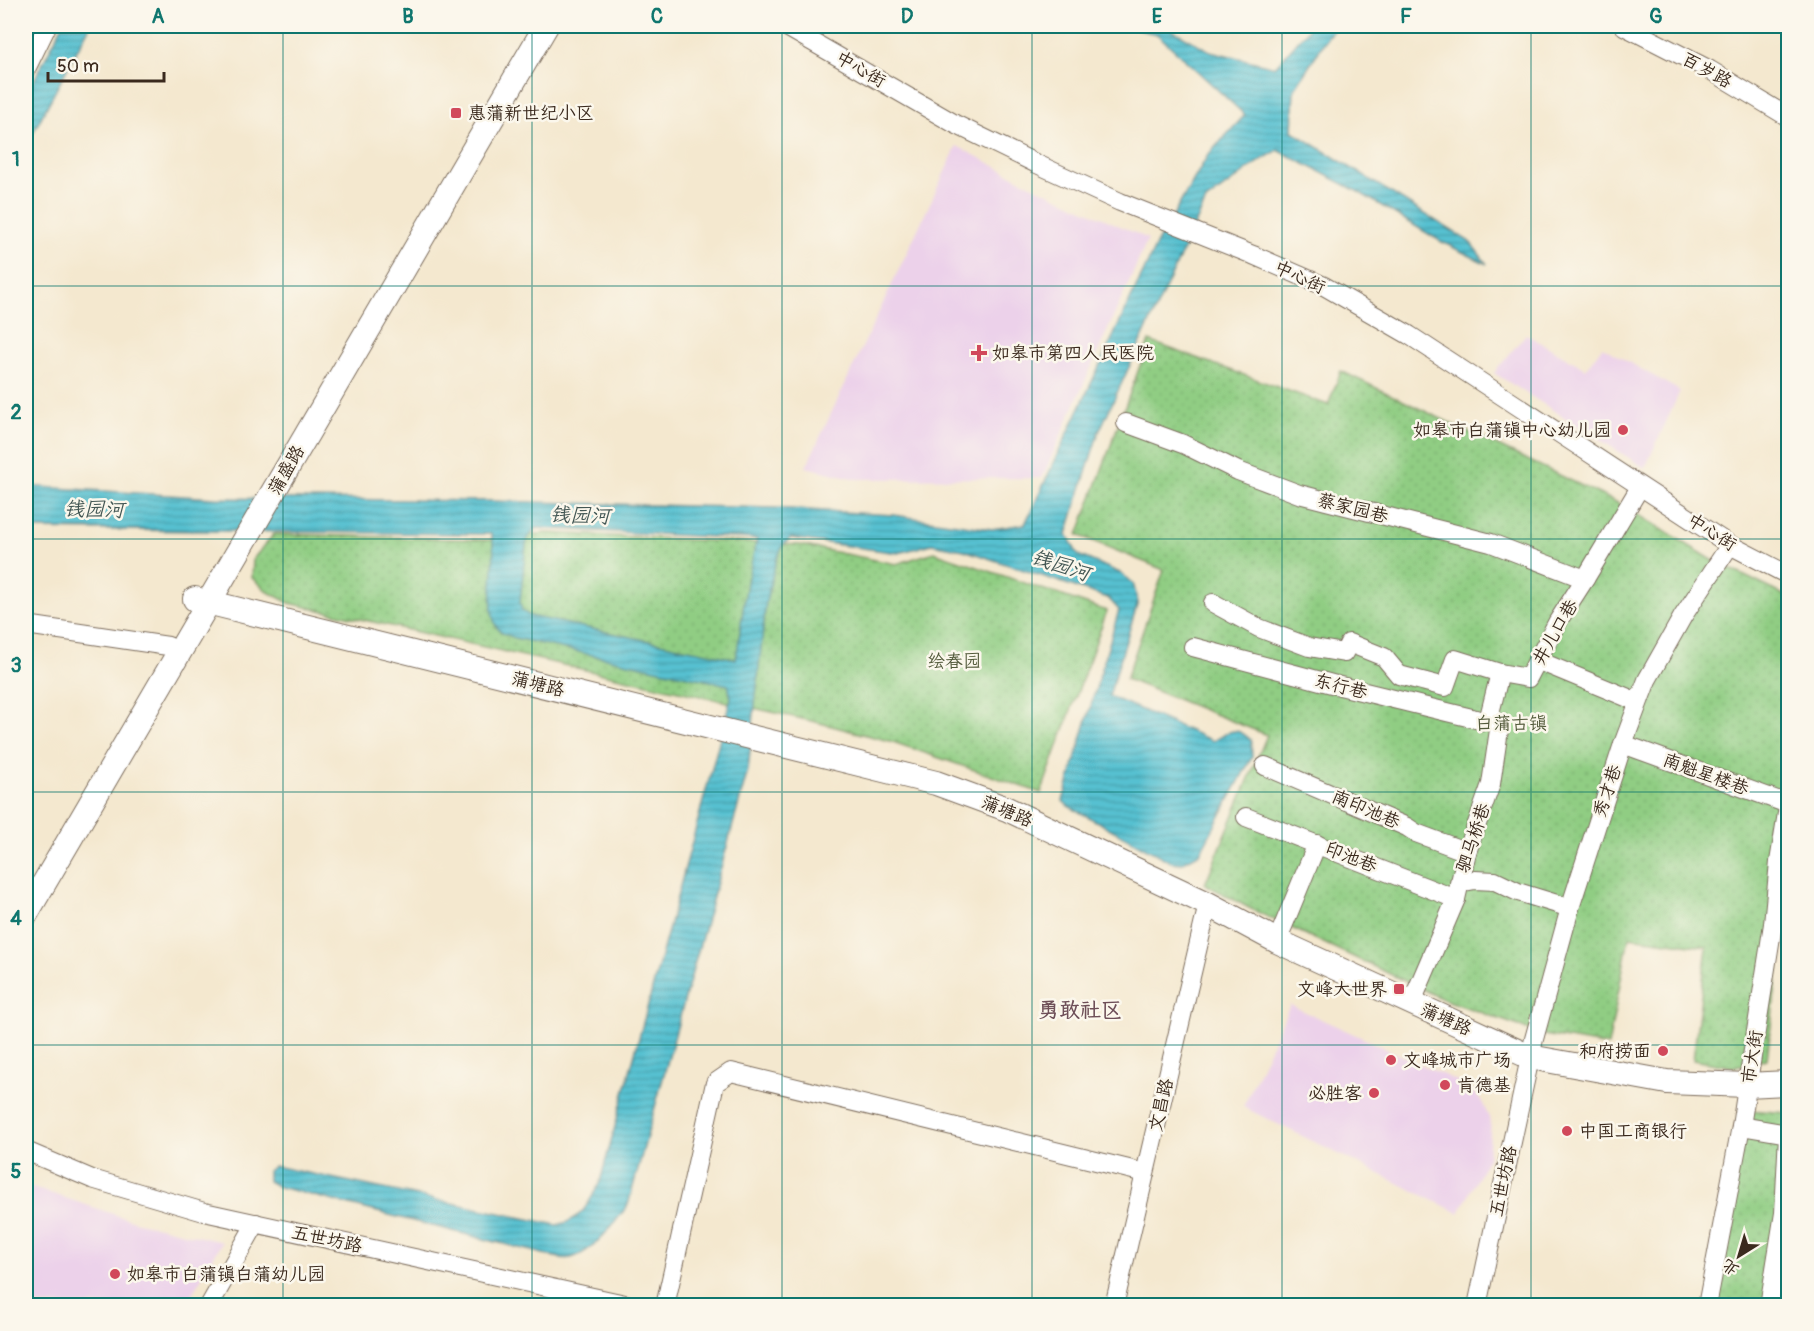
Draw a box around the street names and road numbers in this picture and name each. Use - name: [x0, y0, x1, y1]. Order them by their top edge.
- street label: 中心街: [832, 46, 890, 93]
- street label: 百岁路: [1678, 47, 1736, 94]
- street label: 中心街: [1270, 256, 1329, 299]
- street label: 蒲盛路: [263, 441, 310, 499]
- street label: 蔡家园巷: [1315, 489, 1391, 528]
- street label: 中心街: [1683, 508, 1741, 556]
- street label: 井儿口巷: [1527, 595, 1583, 669]
- street label: 蒲塘路: [509, 667, 567, 702]
- street label: 东行巷: [1312, 669, 1370, 704]
- street label: 南魁星楼巷: [1660, 748, 1752, 801]
- street label: 秀才巷: [1588, 762, 1627, 820]
- street label: 南印池巷: [1328, 785, 1403, 834]
- street label: 蒲塘路: [977, 790, 1036, 833]
- street label: 驷马桥巷: [1451, 800, 1496, 876]
- street label: 印池巷: [1321, 837, 1380, 878]
- street label: 蒲塘路: [1416, 998, 1475, 1041]
- street label: 市大街: [1737, 1029, 1768, 1086]
- street label: 文昌路: [1144, 1076, 1179, 1134]
- street label: 五世坊路: [1485, 1143, 1522, 1219]
- street label: 五世坊路: [289, 1221, 365, 1258]

